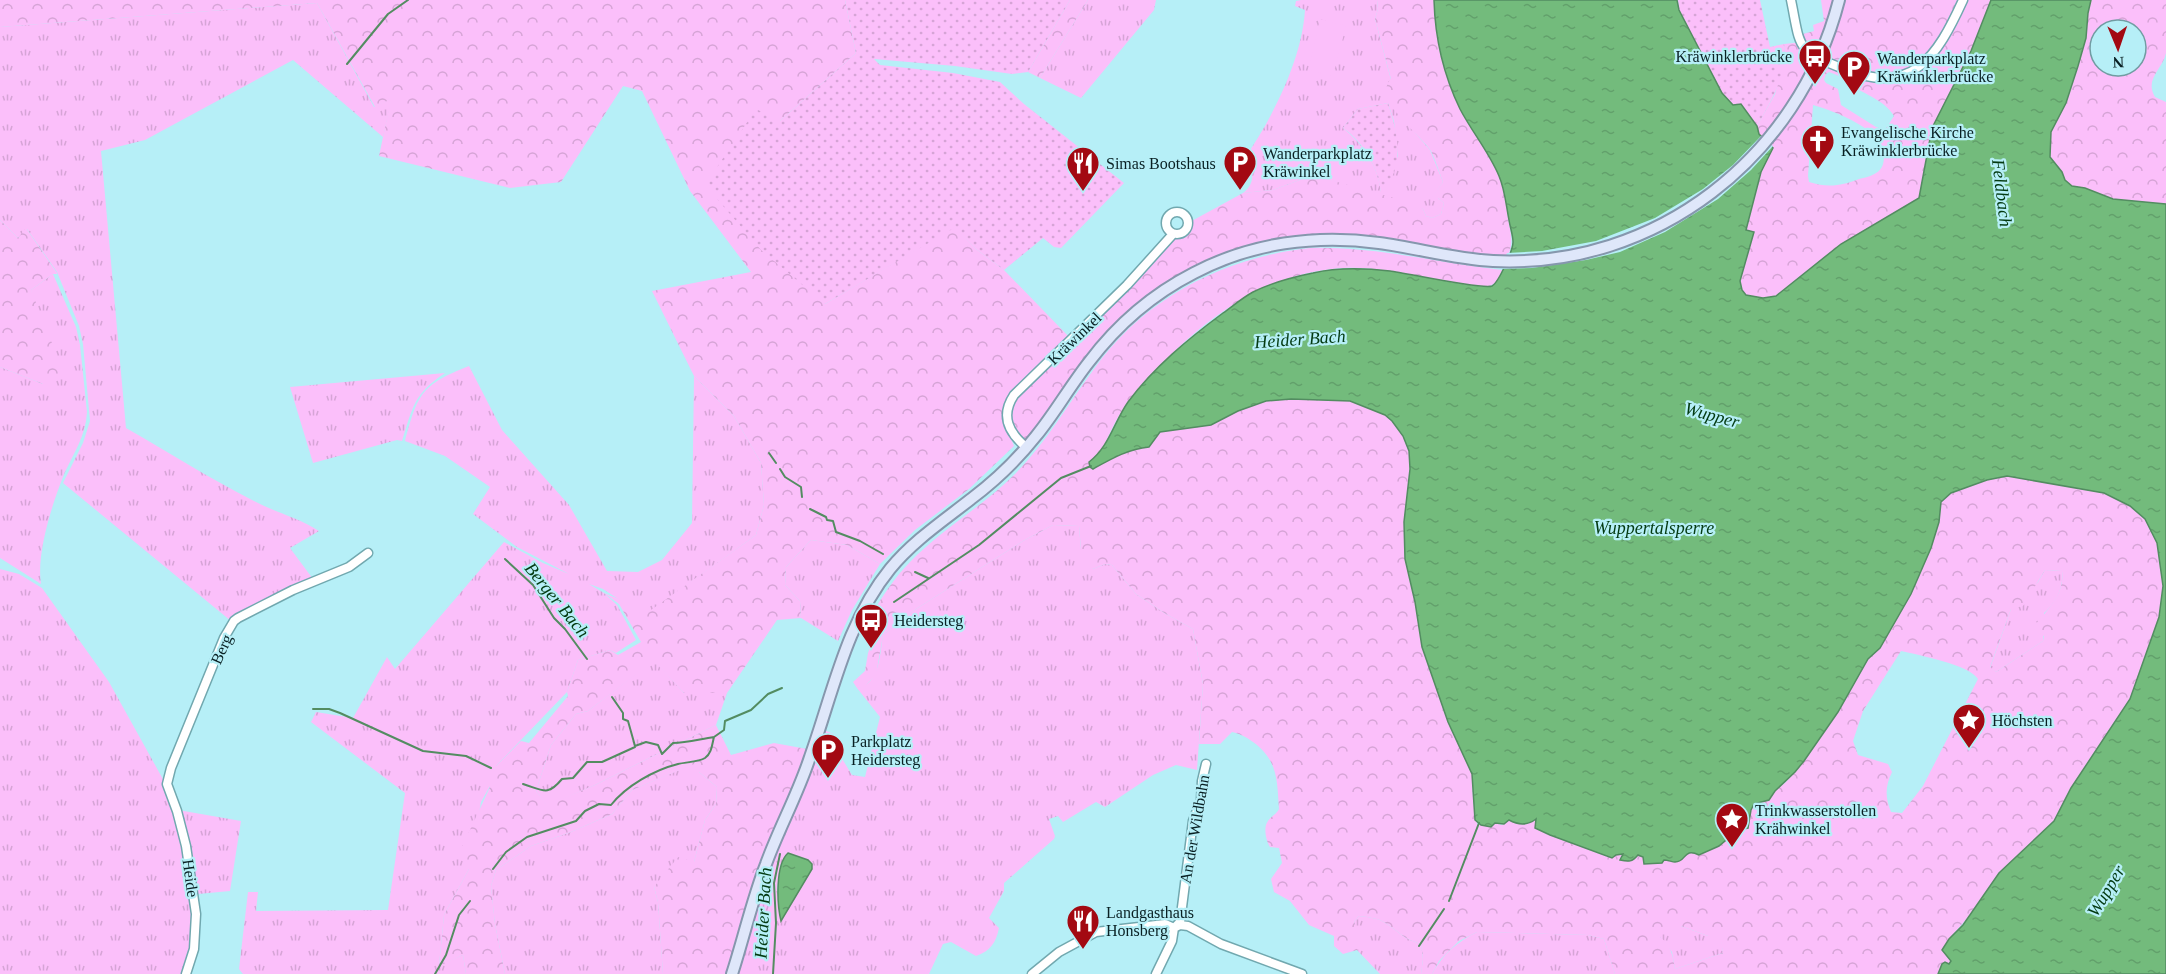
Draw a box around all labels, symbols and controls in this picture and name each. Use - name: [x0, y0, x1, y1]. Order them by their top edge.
- north arrow: [2088, 18, 2148, 78]
- bus stop icon: Kräwinklerbrücke: [1797, 38, 1833, 85]
- place label: Kräwinklerbrücke: [1676, 48, 1792, 65]
- parking icon: Wanderparkplatz Kräwinklerbrücke: [1836, 49, 1872, 96]
- place label: Wanderparkplatz Kräwinklerbrücke: [1877, 50, 1993, 85]
- text: N: [2112, 54, 2125, 71]
- church icon: Evangelische Kirche Kräwinklerbrücke: [1800, 123, 1836, 170]
- place label: Evangelische Kirche Kräwinklerbrücke: [1841, 124, 1974, 159]
- parking icon: Wanderparkplatz Kräwinkel: [1222, 144, 1258, 191]
- restaurant icon: Simas Bootshaus: [1065, 145, 1101, 192]
- place label: Wanderparkplatz Kräwinkel: [1263, 145, 1372, 180]
- place label: Simas Bootshaus: [1106, 155, 1216, 172]
- water label: Feldbach: [1988, 157, 2016, 228]
- street label: Kräwinkel: [1044, 308, 1105, 368]
- water label: Heider Bach: [1253, 326, 1346, 352]
- water label: Wupper: [1682, 398, 1743, 432]
- water label: Wuppertalsperre: [1594, 518, 1714, 538]
- water label: Berger Bach: [521, 558, 593, 642]
- bus stop icon: Heidersteg: [853, 602, 889, 649]
- place label: Heidersteg: [894, 612, 963, 630]
- street label: Berg: [207, 632, 236, 667]
- place icon: Höchsten: [1951, 702, 1987, 749]
- place label: Höchsten: [1992, 712, 2052, 729]
- parking icon: Parkplatz Heidersteg: [810, 732, 846, 779]
- place label: Parkplatz Heidersteg: [851, 733, 920, 769]
- street label: An der Wildbahn: [1177, 773, 1212, 885]
- place icon: Trinkwasserstollen Krähwinkel: [1714, 801, 1750, 848]
- place label: Trinkwasserstollen Krähwinkel: [1755, 802, 1876, 837]
- street label: Heide: [179, 858, 202, 898]
- water label: Wupper: [2083, 861, 2130, 920]
- water label: Heider Bach: [751, 867, 775, 960]
- restaurant icon: Landgasthaus Honsberg: [1065, 903, 1101, 950]
- place label: Landgasthaus Honsberg: [1106, 904, 1194, 940]

